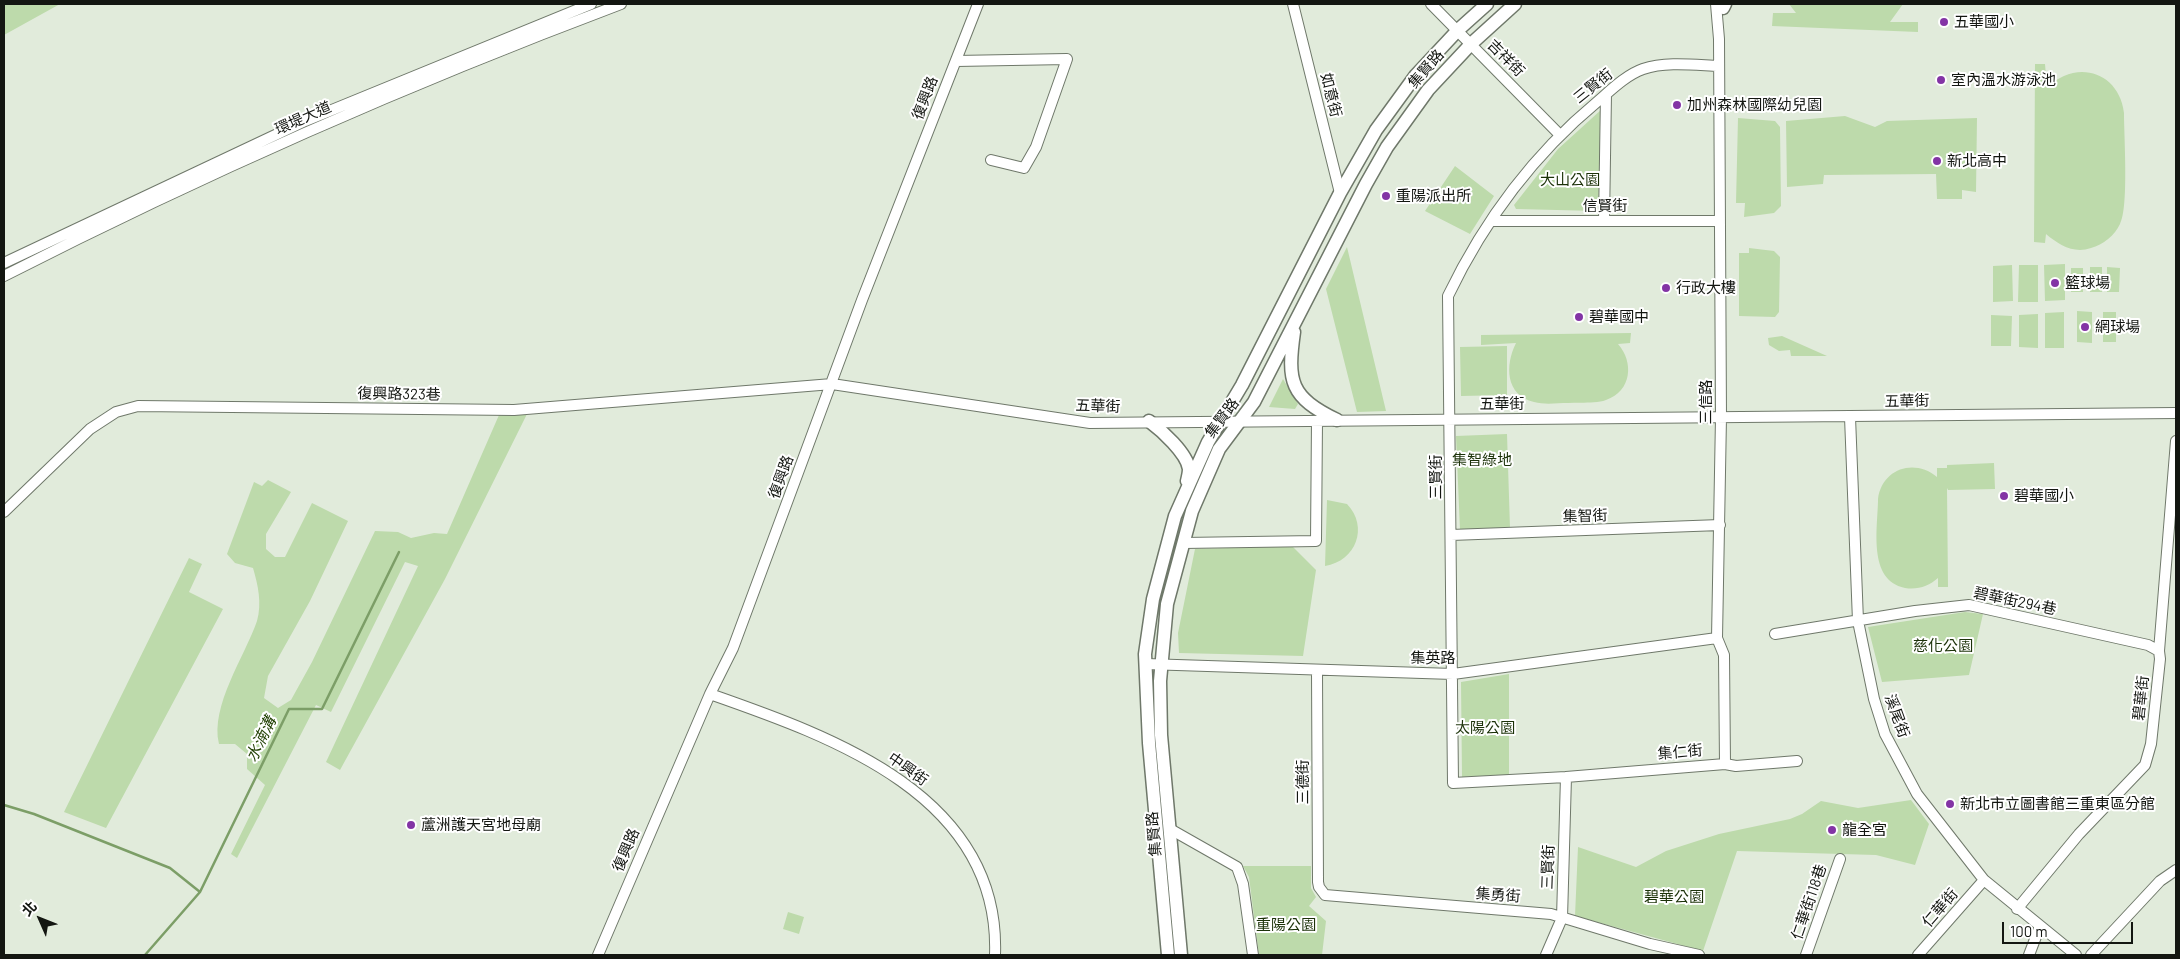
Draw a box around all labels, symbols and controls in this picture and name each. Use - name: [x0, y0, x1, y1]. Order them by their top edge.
- place label: 五華國小: [1954, 13, 2014, 31]
- marker: 五華國小: [1938, 16, 1950, 28]
- street label: 吉祥街: [1484, 36, 1528, 80]
- street label: 集賢路: [1404, 46, 1448, 92]
- street label: 三賢街: [1570, 65, 1616, 107]
- street label: 如意街: [1317, 71, 1345, 119]
- place label: 室內溫水游泳池: [1951, 71, 2056, 89]
- street label: 復興路: [909, 74, 941, 122]
- marker: 室內溫水游泳池: [1935, 74, 1947, 86]
- place label: 加州森林國際幼兒園: [1687, 96, 1822, 114]
- street label: 環堤大道: [272, 98, 334, 138]
- marker: 加州森林國際幼兒園: [1671, 99, 1683, 111]
- place label: 新北高中: [1947, 152, 2007, 170]
- marker: 新北高中: [1931, 155, 1943, 167]
- park label: 大山公園: [1540, 171, 1600, 189]
- place label: 重陽派出所: [1396, 187, 1471, 205]
- marker: 重陽派出所: [1380, 190, 1392, 202]
- street label: 信賢街: [1583, 197, 1627, 215]
- place label: 籃球場: [2065, 274, 2110, 292]
- marker: 籃球場: [2049, 277, 2061, 289]
- place label: 行政大樓: [1676, 279, 1736, 297]
- marker: 行政大樓: [1660, 282, 1672, 294]
- place label: 碧華國中: [1589, 308, 1649, 326]
- marker: 碧華國中: [1573, 311, 1585, 323]
- place label: 網球場: [2095, 318, 2140, 336]
- marker: 網球場: [2079, 321, 2091, 333]
- street label: 三信路: [1697, 380, 1715, 424]
- street label: 復興路323巷: [357, 384, 441, 404]
- street label: 五華街: [1884, 392, 1930, 410]
- street label: 集賢路: [1201, 395, 1243, 441]
- street label: 五華街: [1480, 395, 1524, 413]
- street label: 五華街: [1075, 396, 1121, 416]
- park label: 集智綠地: [1452, 451, 1512, 469]
- street label: 復興路: [765, 453, 797, 501]
- street label: 三賢街: [1427, 455, 1445, 499]
- place label: 碧華國小: [2014, 487, 2074, 505]
- marker: 碧華國小: [1998, 490, 2010, 502]
- street label: 集智街: [1562, 506, 1608, 526]
- street label: 碧華街294巷: [1972, 583, 2058, 619]
- park label: 慈化公園: [1913, 637, 1973, 655]
- street label: 集英路: [1411, 649, 1455, 667]
- street label: 碧華街: [2130, 675, 2152, 721]
- street label: 溪尾街: [1881, 692, 1913, 740]
- water label: 水湳溝: [242, 713, 280, 765]
- park label: 太陽公園: [1455, 719, 1515, 737]
- street label: 集仁街: [1657, 741, 1703, 763]
- street label: 中興街: [884, 749, 932, 789]
- street label: 三德街: [1294, 760, 1312, 804]
- place label: 新北市立圖書館三重東區分館: [1960, 795, 2155, 813]
- marker: 新北市立圖書館三重東區分館: [1944, 798, 1956, 810]
- street label: 集賢路: [1143, 811, 1165, 857]
- place label: 蘆洲護天宮地母廟: [421, 816, 541, 834]
- marker: 蘆洲護天宮地母廟: [405, 819, 417, 831]
- place label: 龍全宮: [1842, 821, 1887, 839]
- marker: 龍全宮: [1826, 824, 1838, 836]
- street label: 復興路: [609, 826, 643, 874]
- street label: 三賢街: [1538, 844, 1558, 890]
- street label: 仁華街118巷: [1788, 862, 1830, 942]
- street label: 集勇街: [1475, 884, 1521, 906]
- street label: 仁華街: [1918, 885, 1962, 931]
- park label: 碧華公園: [1644, 888, 1704, 906]
- north arrow: [15, 894, 65, 944]
- text: 北: [18, 897, 40, 919]
- scale bar: [2005, 912, 2136, 944]
- park label: 重陽公園: [1256, 916, 1316, 934]
- text: 100 m: [2010, 922, 2048, 940]

